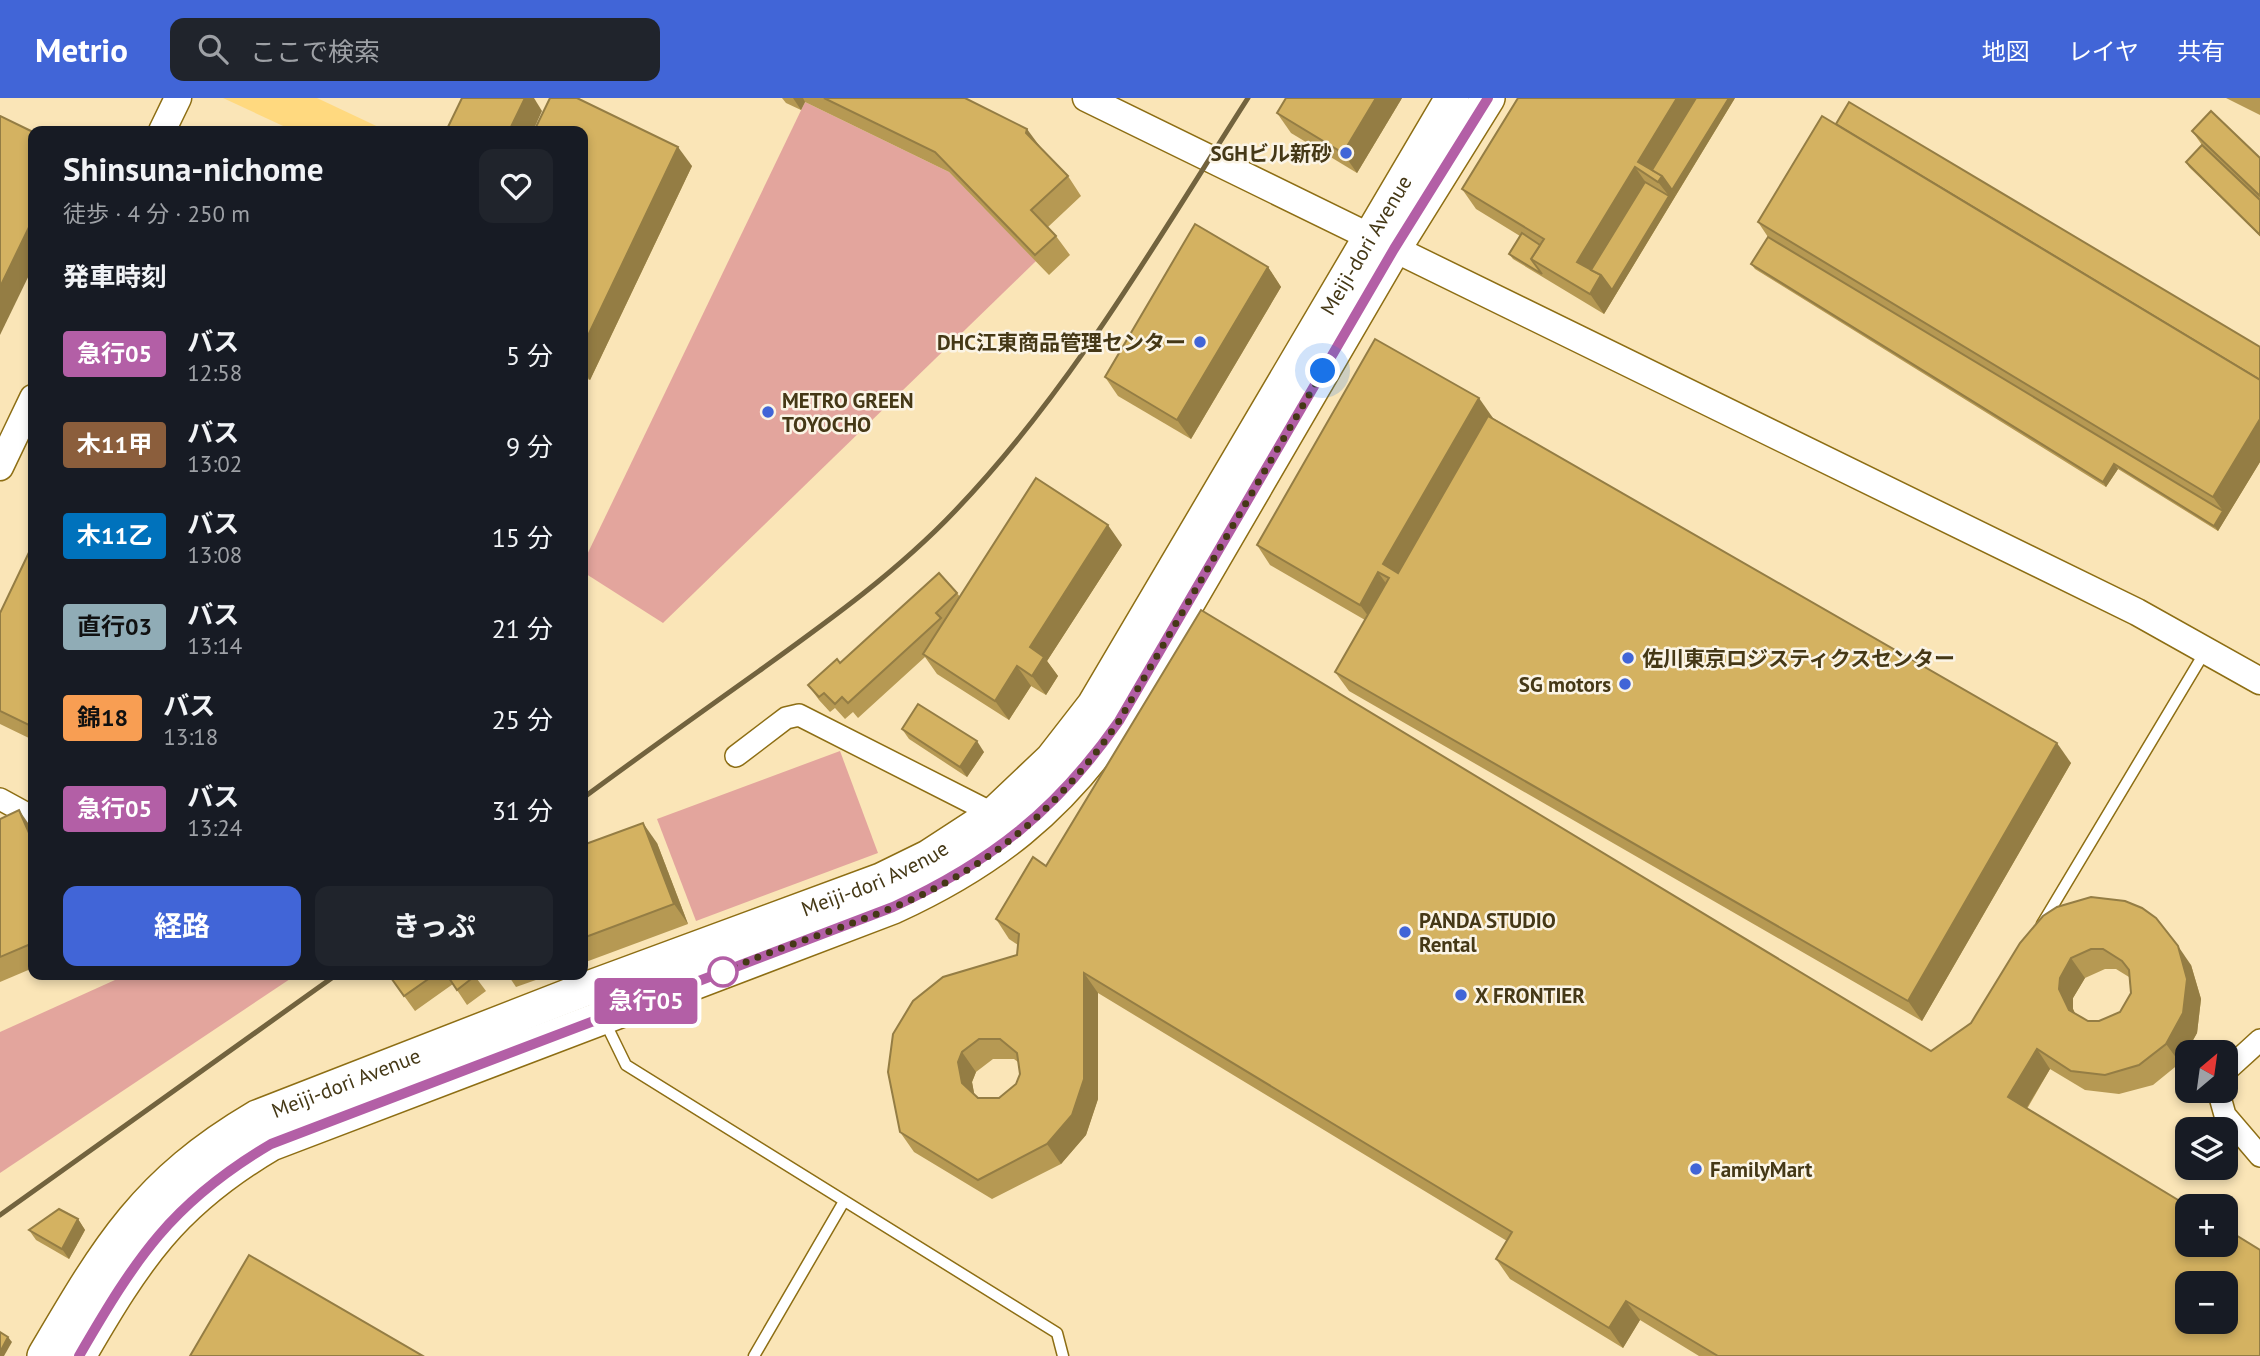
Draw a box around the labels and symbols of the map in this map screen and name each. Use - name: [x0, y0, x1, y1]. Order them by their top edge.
- place label: SGHビル新砂: [1210, 140, 1332, 167]
- marker: SGHビル新砂: [1338, 145, 1354, 161]
- street label: Meiji-dori Avenue: [1314, 170, 1417, 320]
- place label: DHC江東商品管理センター: [937, 329, 1186, 356]
- marker: DHC江東商品管理センター: [1192, 334, 1208, 350]
- your location: [1305, 353, 1340, 388]
- place label: METRO GREEN TOYOCHO: [782, 387, 914, 438]
- marker: METRO GREEN TOYOCHO: [760, 404, 776, 420]
- place label: 佐川東京ロジスティクスセンター: [1642, 645, 1955, 672]
- marker: 佐川東京ロジスティクスセンター: [1620, 650, 1636, 666]
- place label: SG motors: [1519, 671, 1611, 698]
- marker: SG motors: [1617, 676, 1633, 692]
- street label: Meiji-dori Avenue: [797, 834, 953, 922]
- place label: PANDA STUDIO Rental: [1419, 907, 1556, 958]
- marker: PANDA STUDIO Rental: [1397, 924, 1413, 940]
- unlabelled marker: [708, 957, 738, 987]
- line badge: 急行05: [597, 978, 695, 1024]
- place label: X FRONTIER: [1475, 982, 1585, 1009]
- marker: X FRONTIER: [1453, 987, 1469, 1003]
- north arrow: [2175, 1040, 2238, 1102]
- street label: Meiji-dori Avenue: [267, 1041, 424, 1124]
- place label: FamilyMart: [1710, 1156, 1813, 1183]
- marker: FamilyMart: [1688, 1161, 1704, 1177]

